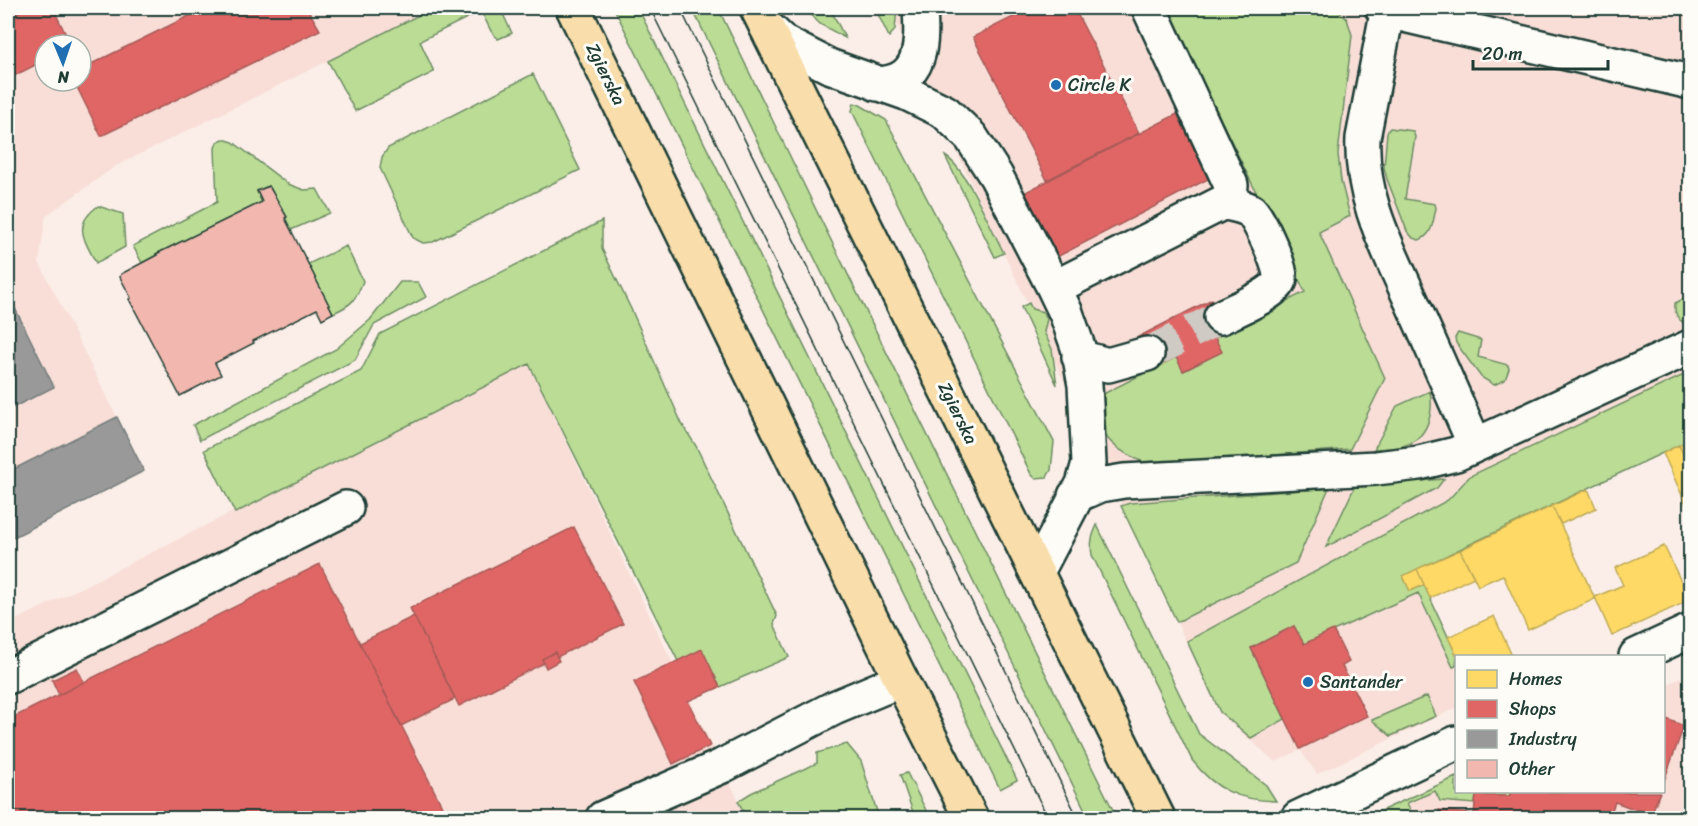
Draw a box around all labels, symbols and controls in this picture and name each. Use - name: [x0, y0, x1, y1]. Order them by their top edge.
- north arrow: [33, 33, 93, 93]
- scale bar: [1473, 33, 1608, 71]
- street label: Zgierska: [577, 37, 635, 111]
- text: 20 m: [1482, 38, 1522, 70]
- text: N: [57, 63, 71, 92]
- place label: Circle K: [1068, 69, 1132, 101]
- marker: Circle K: [1049, 78, 1063, 92]
- street label: Zgierska: [929, 376, 987, 450]
- legend: [1455, 655, 1665, 793]
- text: Homes: [1509, 663, 1563, 695]
- place label: Santander: [1320, 666, 1404, 698]
- marker: Santander: [1301, 675, 1315, 689]
- text: Shops: [1509, 693, 1556, 725]
- text: Industry: [1508, 723, 1578, 755]
- text: Other: [1509, 753, 1556, 785]

